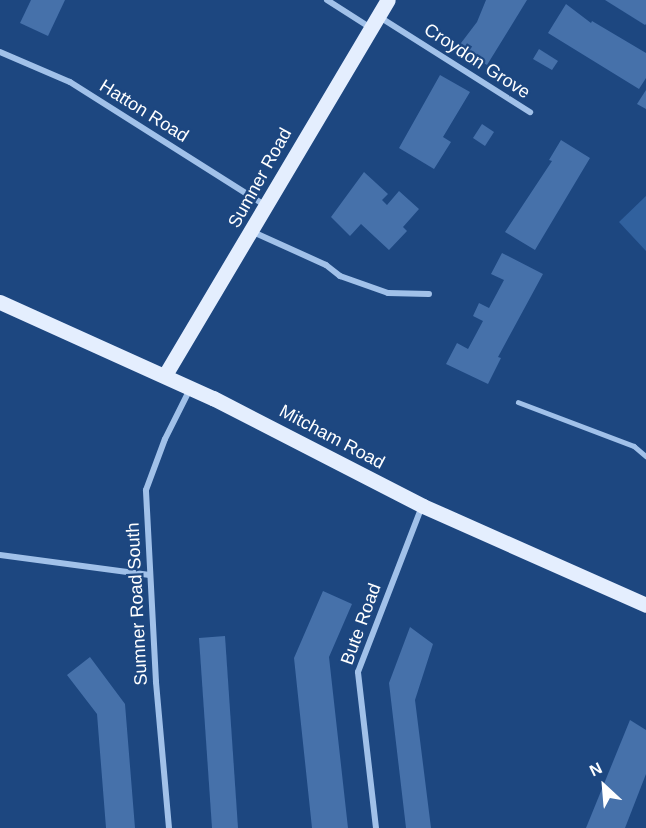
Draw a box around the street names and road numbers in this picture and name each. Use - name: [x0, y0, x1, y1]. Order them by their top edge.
- street label: Croydon Grove: [420, 19, 534, 103]
- street label: Hatton Road: [95, 75, 193, 147]
- street label: Sumner Road: [224, 124, 296, 232]
- street label: Mitcham Road: [276, 400, 388, 474]
- street label: Sumner Road South: [122, 522, 152, 686]
- street label: Bute Road: [336, 580, 386, 668]

